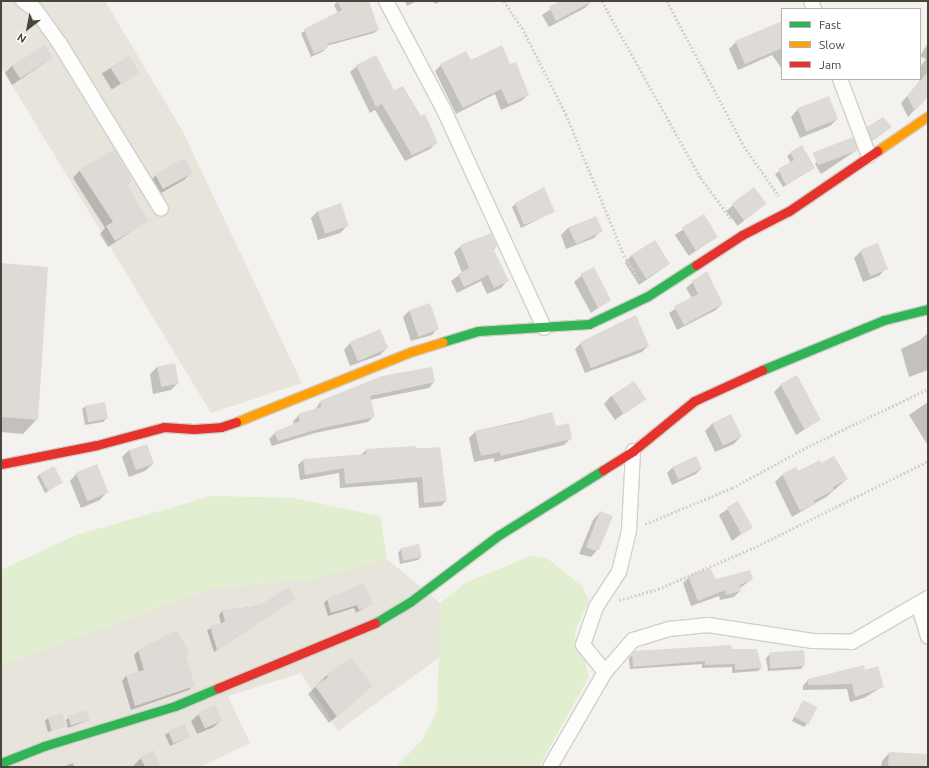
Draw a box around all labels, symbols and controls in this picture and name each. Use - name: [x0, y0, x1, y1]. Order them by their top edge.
- north arrow: [8, 8, 48, 48]
- legend: [781, 8, 921, 80]
- text: Fast: [819, 18, 841, 31]
- text: N: [15, 31, 28, 45]
- text: Slow: [819, 38, 845, 51]
- text: Jam: [819, 58, 841, 71]

